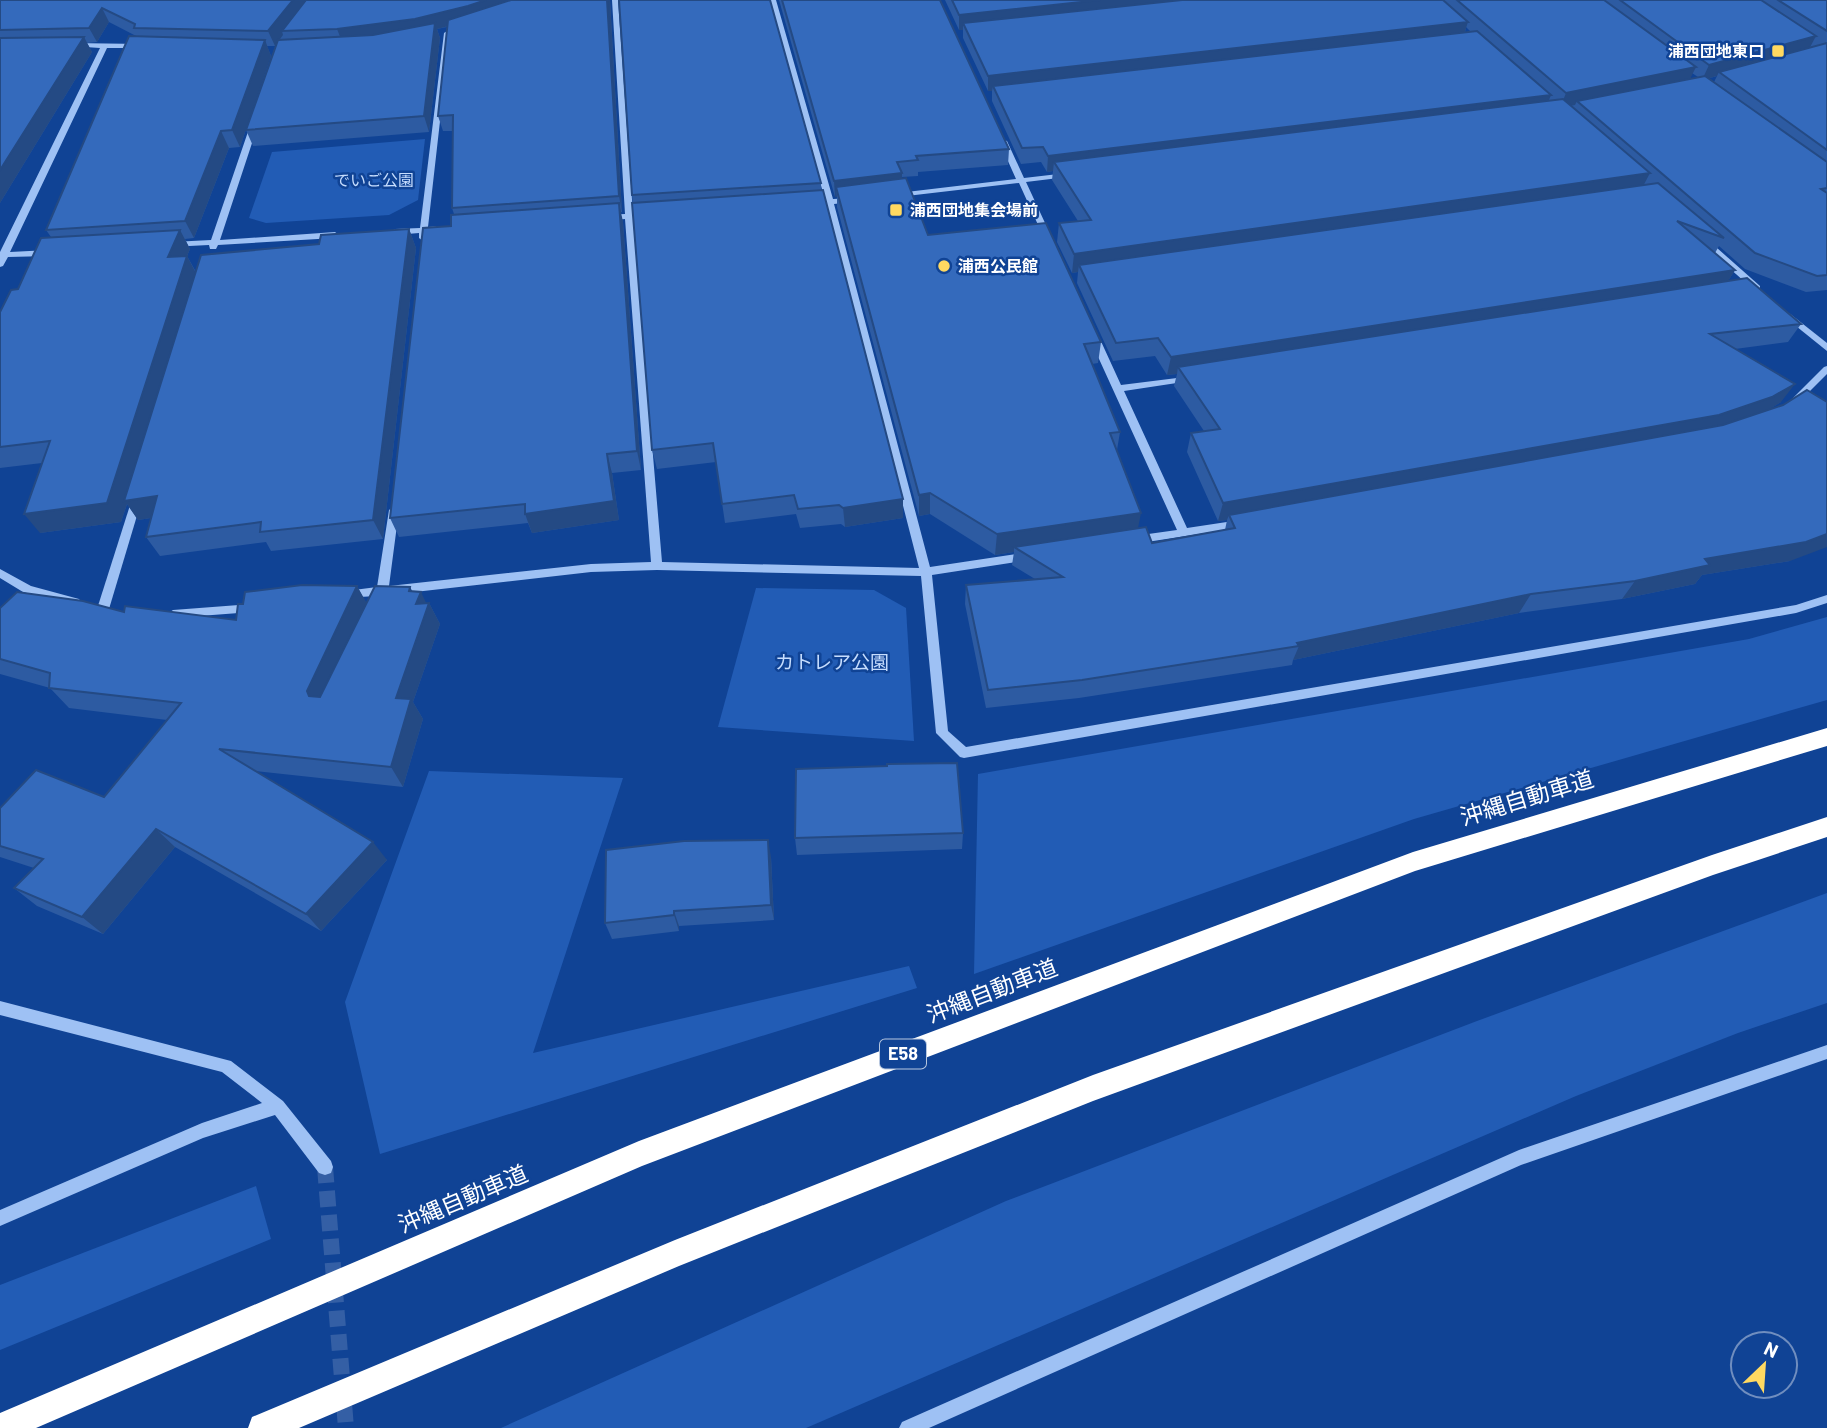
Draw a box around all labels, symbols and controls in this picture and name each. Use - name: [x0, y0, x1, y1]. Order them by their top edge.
- place label: 浦西団地東口: [1668, 41, 1764, 60]
- marker: 浦西団地東口: [1770, 43, 1786, 59]
- park label: でいご公園: [334, 170, 414, 189]
- place label: 浦西団地集会場前: [910, 200, 1038, 219]
- marker: 浦西団地集会場前: [888, 202, 904, 218]
- place label: 浦西公民館: [958, 256, 1038, 275]
- marker: 浦西公民館: [936, 258, 952, 274]
- park label: カトレア公園: [775, 650, 889, 673]
- street label: 沖縄自動車道: [1457, 763, 1597, 831]
- street label: 沖縄自動車道: [922, 952, 1061, 1028]
- road number: E58: [880, 1040, 926, 1069]
- street label: 沖縄自動車道: [394, 1158, 532, 1238]
- north arrow: [1729, 1330, 1799, 1400]
- text: N: [1761, 1336, 1782, 1362]

